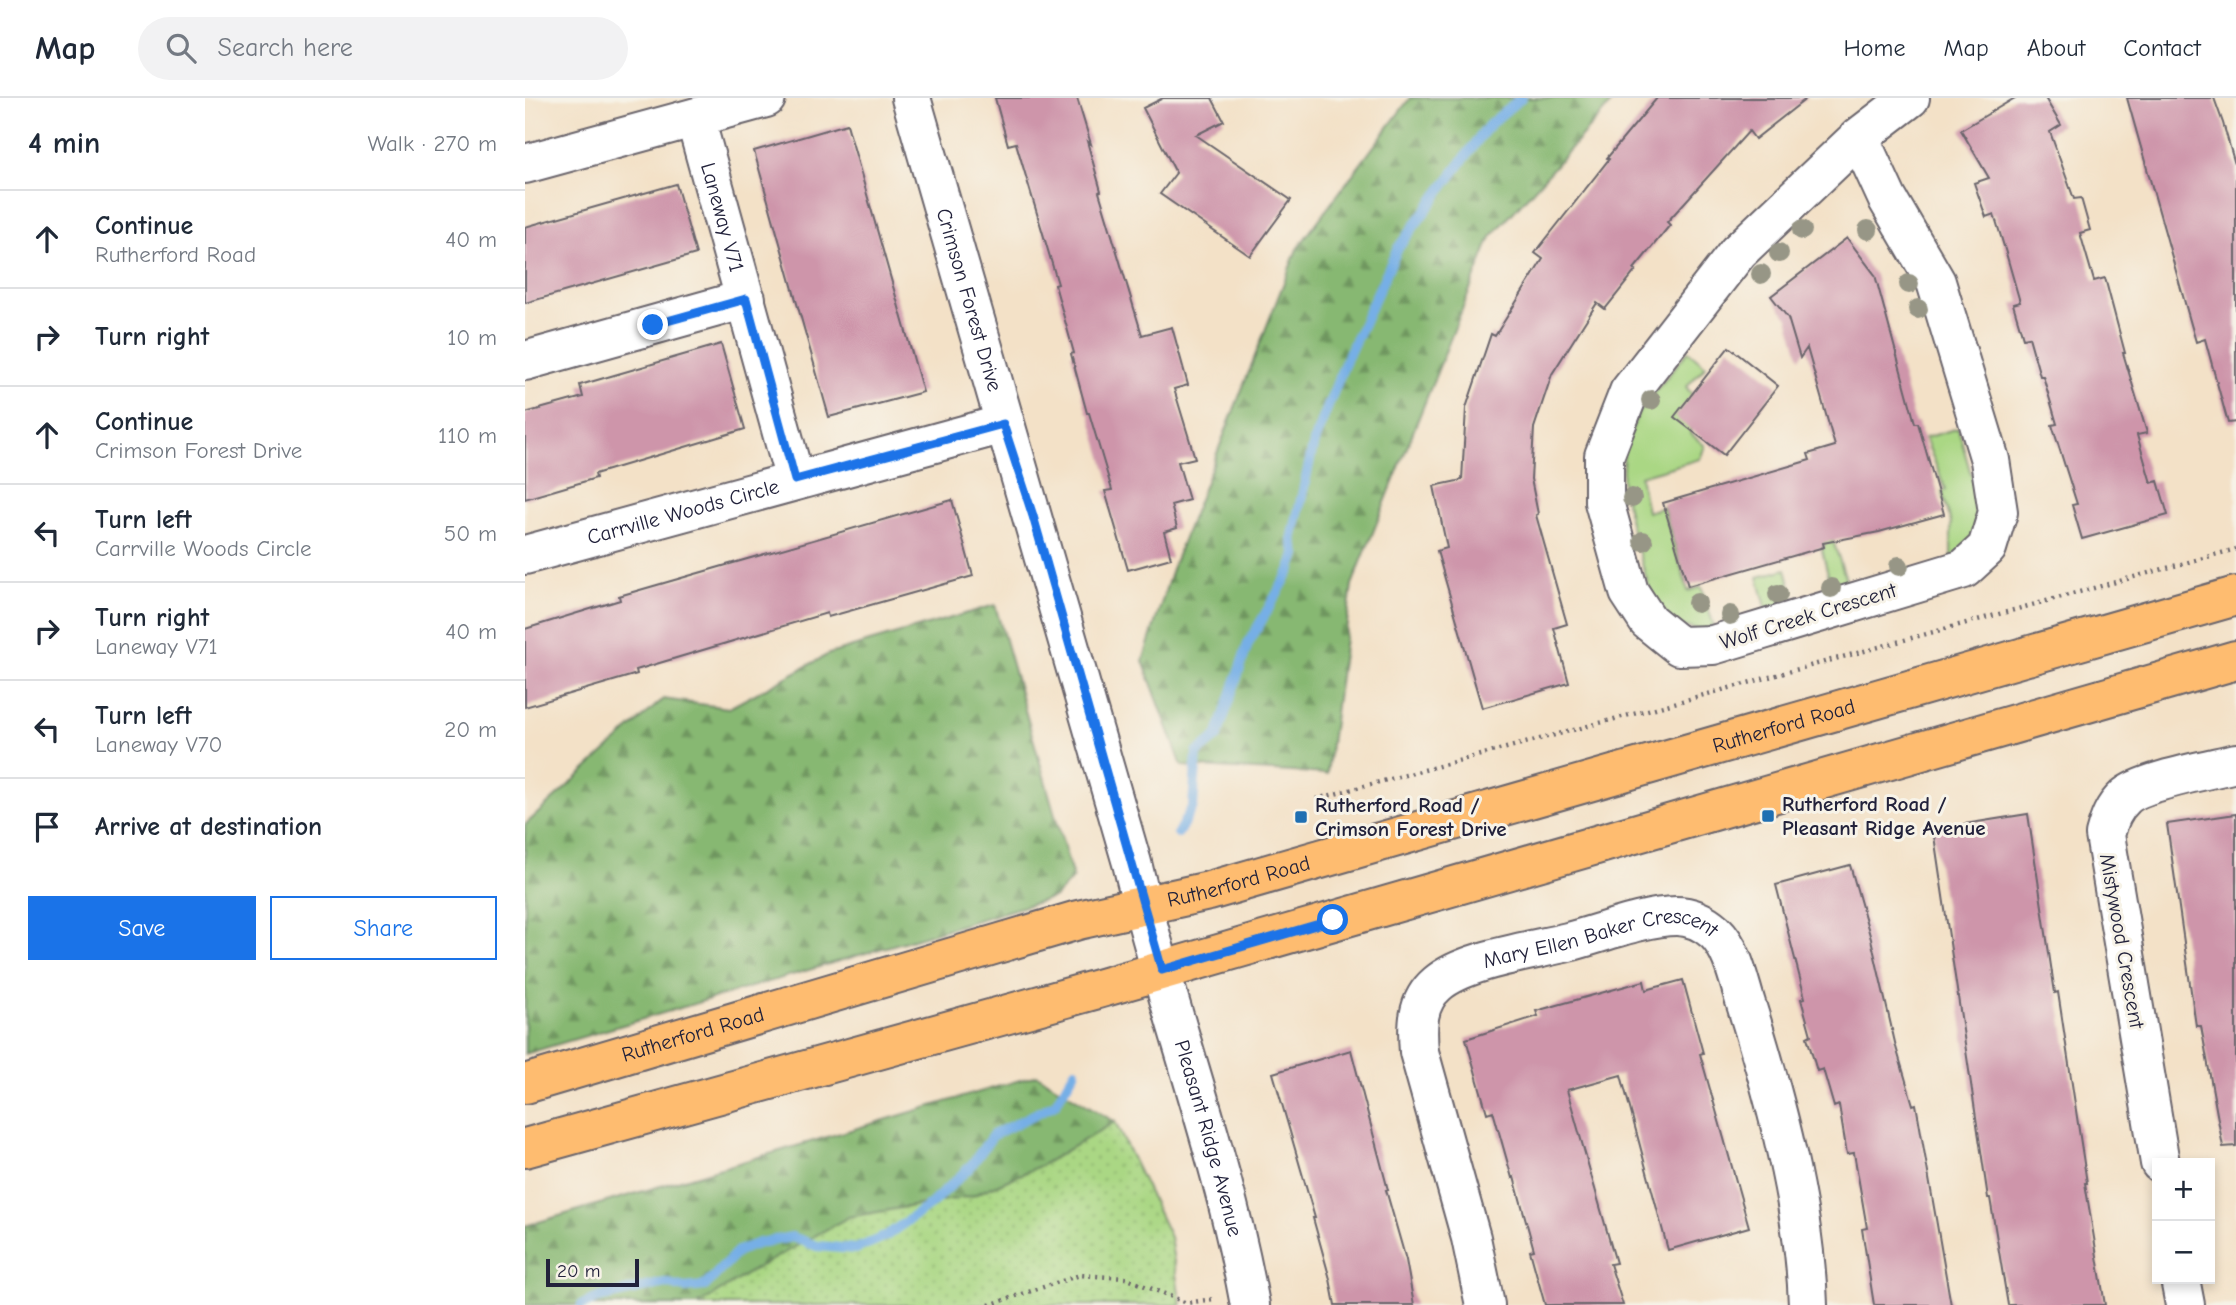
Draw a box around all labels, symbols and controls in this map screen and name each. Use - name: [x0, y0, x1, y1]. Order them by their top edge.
- search box: [138, 17, 628, 80]
- text: Map: [35, 29, 96, 67]
- icon: search: [162, 29, 200, 67]
- text: Search here: [218, 33, 353, 63]
- text: Home: [1844, 34, 1905, 62]
- text: Map: [1943, 34, 1989, 62]
- text: About: [2027, 34, 2085, 62]
- text: Contact: [2123, 34, 2201, 62]
- text: 4 min: [28, 126, 100, 161]
- text: Walk · 270 m: [368, 130, 497, 157]
- street label: Laneway V71: [696, 160, 749, 275]
- street label: Crimson Forest Drive: [931, 205, 1007, 394]
- text: Continue: [95, 211, 193, 241]
- icon: ahead: [28, 220, 66, 258]
- text: 40 m: [445, 226, 497, 253]
- text: Rutherford Road: [95, 241, 256, 268]
- route end: [637, 309, 668, 340]
- icon: right: [28, 318, 66, 356]
- text: Turn right: [95, 322, 209, 352]
- text: 10 m: [447, 324, 497, 351]
- text: Continue: [95, 407, 193, 437]
- icon: ahead: [28, 416, 66, 454]
- text: 110 m: [438, 422, 497, 449]
- text: Crimson Forest Drive: [95, 437, 302, 464]
- street label: Carrville Woods Circle: [585, 474, 782, 549]
- text: Turn left: [95, 505, 192, 535]
- icon: left: [28, 514, 66, 552]
- text: 50 m: [444, 520, 497, 547]
- text: Carrville Woods Circle: [95, 535, 312, 562]
- street label: Wolf Creek Crescent: [1717, 577, 1900, 654]
- text: Turn right: [95, 603, 209, 633]
- icon: right: [28, 612, 66, 650]
- text: 40 m: [445, 618, 497, 645]
- text: Laneway V71: [95, 633, 218, 660]
- street label: Rutherford Road: [1710, 694, 1858, 758]
- text: Turn left: [95, 701, 192, 731]
- icon: left: [28, 710, 66, 748]
- text: 20 m: [444, 716, 497, 743]
- text: Laneway V70: [95, 731, 223, 758]
- place label: Rutherford Road / Pleasant Ridge Avenue: [1782, 792, 1986, 840]
- place label: Rutherford Road / Crimson Forest Drive: [1315, 793, 1507, 841]
- icon: arrive: [28, 808, 66, 846]
- marker: Rutherford Road / Pleasant Ridge Avenue: [1760, 808, 1776, 824]
- marker: Rutherford Road / Crimson Forest Drive: [1293, 809, 1309, 825]
- text: Arrive at destination: [95, 812, 322, 842]
- street label: Rutherford Road: [1165, 851, 1313, 912]
- street label: Mistywood Crescent: [2095, 852, 2149, 1031]
- button: Save: [28, 896, 256, 960]
- button: Share: [270, 896, 497, 960]
- route start: [1317, 904, 1348, 935]
- street label: Mary Ellen Baker Crescent: [1480, 904, 1724, 973]
- street label: Rutherford Road: [619, 1002, 767, 1067]
- street label: Pleasant Ridge Avenue: [1170, 1037, 1247, 1239]
- map controls: [2152, 1158, 2215, 1284]
- button: +: [2152, 1158, 2215, 1221]
- button: −: [2152, 1221, 2215, 1284]
- scale bar: [546, 1256, 639, 1288]
- text: 20 m: [557, 1260, 601, 1282]

